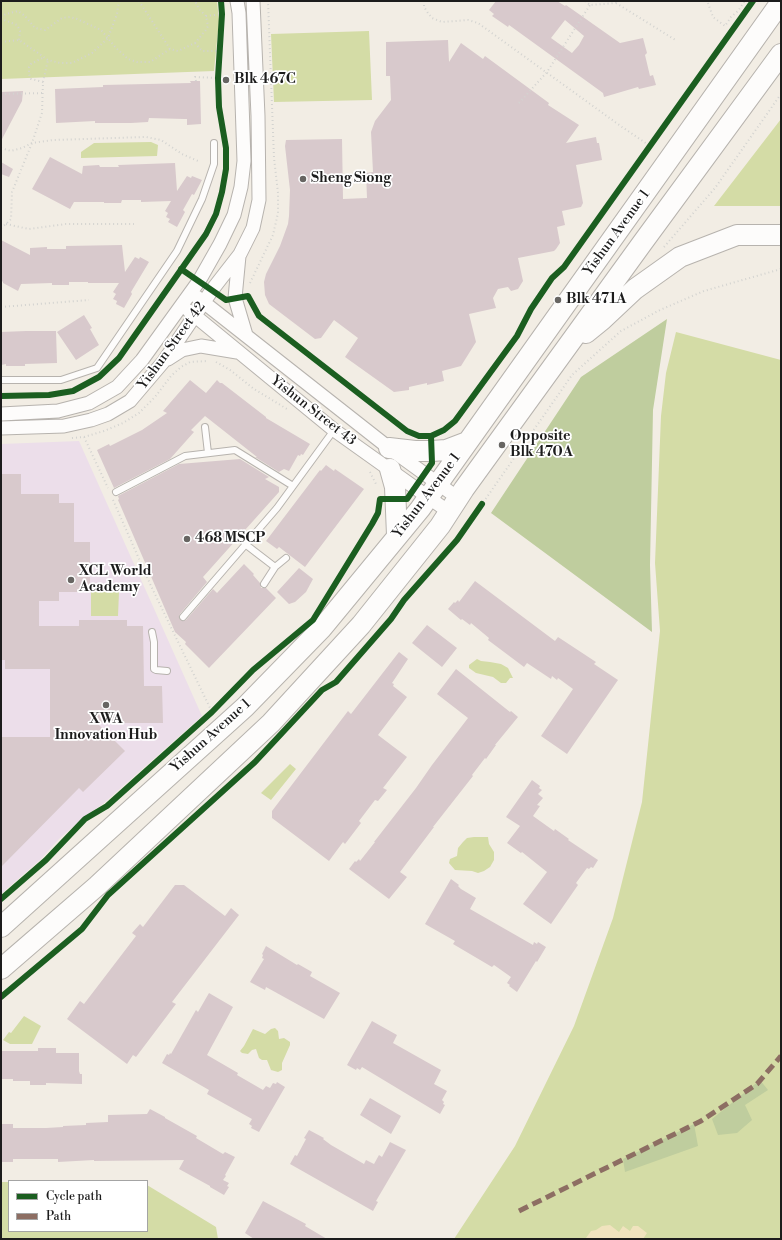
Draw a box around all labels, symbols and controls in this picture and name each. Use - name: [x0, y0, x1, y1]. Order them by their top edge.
- place label: Blk 467C: [234, 72, 296, 88]
- marker: Blk 467C: [221, 75, 231, 85]
- place label: Sheng Siong: [311, 171, 391, 187]
- marker: Sheng Siong: [298, 174, 308, 184]
- street label: Yishun Avenue 1: [580, 187, 654, 279]
- place label: Blk 471A: [566, 292, 626, 308]
- marker: Blk 471A: [553, 295, 563, 305]
- street label: Yishun Street 42: [135, 299, 209, 393]
- street label: Yishun Street 43: [267, 372, 359, 450]
- place label: Opposite Blk 470A: [510, 429, 573, 462]
- marker: Opposite Blk 470A: [497, 440, 507, 450]
- street label: Yishun Avenue 1: [390, 450, 464, 542]
- place label: 468 MSCP: [195, 531, 265, 547]
- marker: 468 MSCP: [182, 534, 192, 544]
- place label: XCL World Academy: [79, 564, 152, 596]
- marker: XCL World Academy: [66, 575, 76, 585]
- street label: Yishun Avenue 1: [167, 696, 255, 776]
- marker: XWA Innovation Hub: [101, 700, 111, 710]
- place label: XWA Innovation Hub: [55, 712, 157, 744]
- legend: [8, 1180, 148, 1232]
- text: Cycle path: [46, 1189, 102, 1204]
- text: Path: [46, 1209, 71, 1224]

